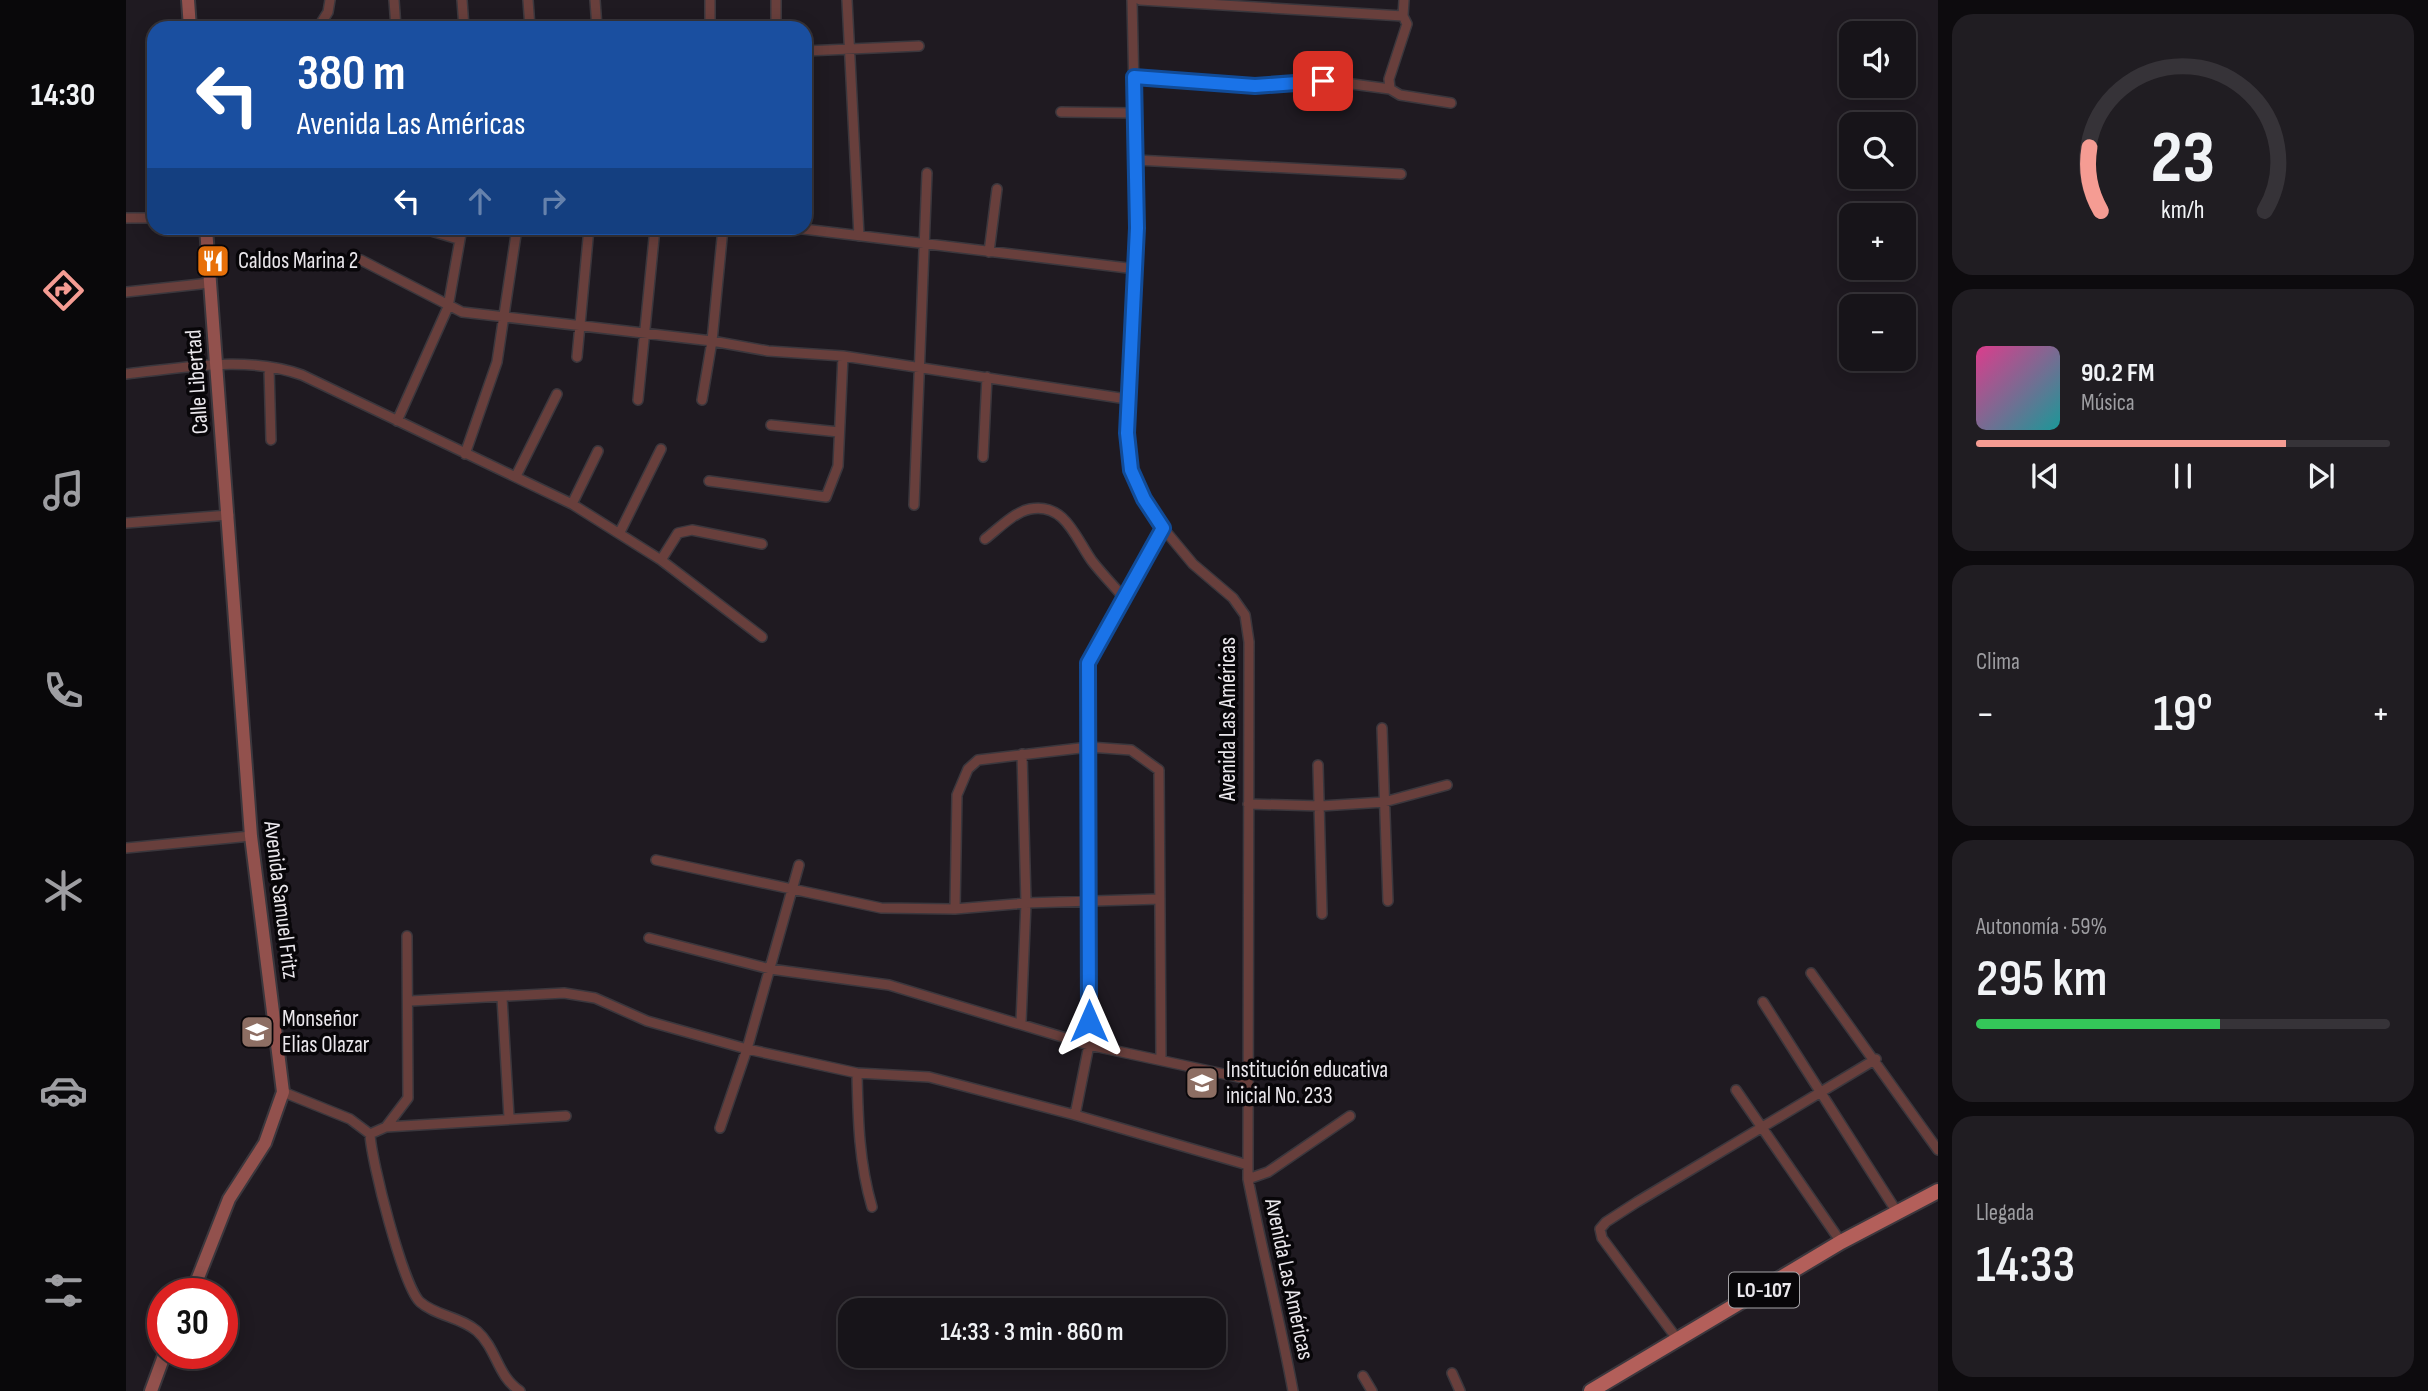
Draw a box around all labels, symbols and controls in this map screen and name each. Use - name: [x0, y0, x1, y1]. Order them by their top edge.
- map controls: [1839, 21, 1916, 371]
- button: sound: [1839, 21, 1916, 98]
- text: 380 m: [297, 45, 406, 104]
- icon: left: [182, 49, 273, 140]
- pin: [1293, 51, 1353, 111]
- icon: arrive: [1304, 62, 1342, 100]
- text: 14:30: [31, 76, 95, 115]
- text: Avenida Las Américas: [297, 105, 525, 144]
- button: search: [1839, 112, 1916, 189]
- text: 23: [2151, 115, 2215, 203]
- icon: left: [388, 182, 426, 220]
- icon: ahead: [461, 182, 499, 220]
- icon: right: [534, 182, 572, 220]
- text: km/h: [2161, 195, 2205, 226]
- button: +: [1839, 203, 1916, 280]
- restaurant icon: Caldos Marina 2: [194, 242, 232, 280]
- place label: Caldos Marina 2: [238, 247, 358, 275]
- icon: directions: [39, 266, 88, 315]
- button: −: [1839, 294, 1916, 371]
- street label: Calle Libertad: [179, 329, 215, 435]
- text: 90.2 FM: [2081, 358, 2154, 389]
- text: Música: [2081, 389, 2135, 417]
- icon: previous: [2026, 457, 2064, 495]
- icon: pause: [2164, 457, 2202, 495]
- icon: next: [2302, 457, 2340, 495]
- icon: music: [39, 466, 88, 515]
- street label: Avenida Las Américas: [1214, 637, 1242, 802]
- text: Clima: [1976, 648, 2020, 676]
- icon: phone: [39, 666, 88, 715]
- text: 19°: [2153, 683, 2213, 746]
- text: −: [1976, 692, 1995, 737]
- text: +: [2371, 692, 2390, 737]
- street label: Avenida Samuel Fritz: [257, 818, 305, 981]
- icon: climate: [39, 866, 88, 915]
- text: Autonomía · 59%: [1976, 913, 2107, 941]
- text: 295 km: [1976, 948, 2107, 1011]
- position arrow: [1052, 984, 1126, 1058]
- place label: Monseñor Elias Olazar: [282, 1005, 370, 1059]
- school or university icon: Monseñor Elias Olazar: [238, 1013, 276, 1051]
- place label: Institución educativa inicial No. 233: [1226, 1056, 1388, 1110]
- school or university icon: Institución educativa inicial No. 233: [1183, 1064, 1221, 1102]
- icon: car: [39, 1066, 88, 1115]
- street label: Avenida Las Américas: [1258, 1195, 1320, 1362]
- text: Llegada: [1976, 1199, 2034, 1227]
- text: 14:33: [1976, 1234, 2075, 1297]
- icon: filters: [39, 1266, 88, 1315]
- road number: LO-107: [1729, 1272, 1799, 1308]
- speed limit sign: 30: [147, 1278, 238, 1369]
- text: 14:33 · 3 min · 860 m: [940, 1317, 1124, 1348]

